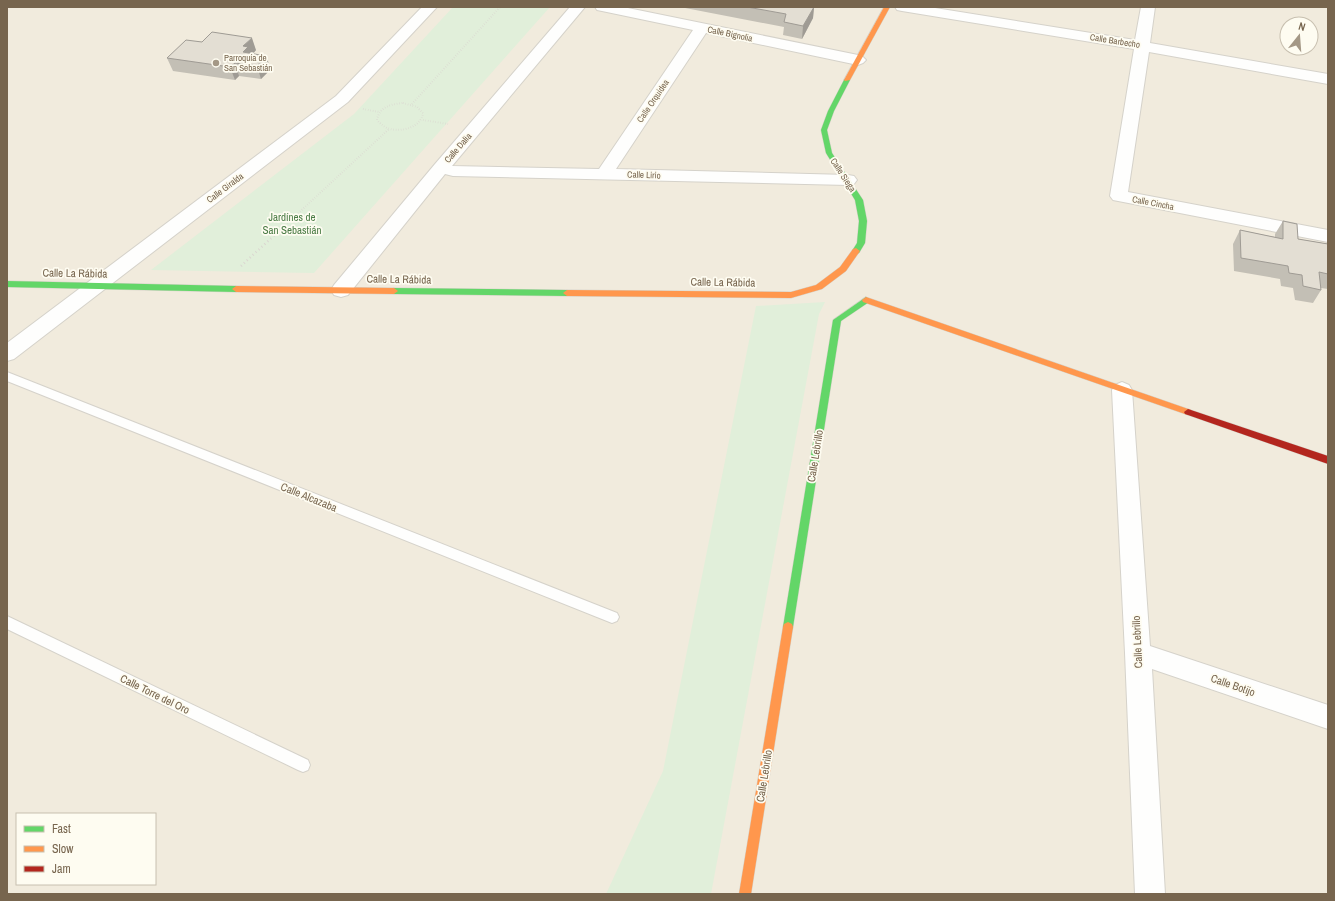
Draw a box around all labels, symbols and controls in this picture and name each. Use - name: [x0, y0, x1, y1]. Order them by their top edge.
- north arrow: [1279, 16, 1319, 56]
- text: N: [1297, 19, 1307, 34]
- street label: Calle Bignolia: [706, 23, 754, 45]
- street label: Calle Barbecho: [1089, 31, 1141, 51]
- place label: Parroquía de San Sebastián: [224, 52, 272, 74]
- marker: Parroquía de San Sebastián: [211, 58, 221, 68]
- street label: Calle Orquídea: [634, 77, 672, 125]
- street label: Calle Dalia: [442, 130, 474, 166]
- street label: Calle Siega: [828, 156, 858, 194]
- street label: Calle Lirio: [627, 168, 661, 182]
- street label: Calle Giralda: [204, 170, 246, 206]
- street label: Calle Cincha: [1131, 193, 1175, 213]
- park label: Jardínes de San Sebastián: [262, 210, 322, 237]
- street label: Calle La Rábida: [43, 265, 107, 281]
- street label: Calle La Rábida: [367, 271, 431, 287]
- street label: Calle La Rábida: [691, 274, 755, 290]
- street label: Calle Lebrillo: [804, 429, 826, 483]
- street label: Calle Alcazaba: [279, 479, 339, 515]
- street label: Calle Lebrillo: [1129, 615, 1145, 669]
- street label: Calle Torre del Oro: [118, 671, 192, 717]
- street label: Calle Botijo: [1209, 671, 1257, 699]
- street label: Calle Lebrillo: [753, 749, 775, 803]
- legend: [16, 813, 156, 885]
- text: Fast: [52, 821, 71, 837]
- text: Slow: [52, 841, 74, 857]
- text: Jam: [52, 861, 71, 877]

